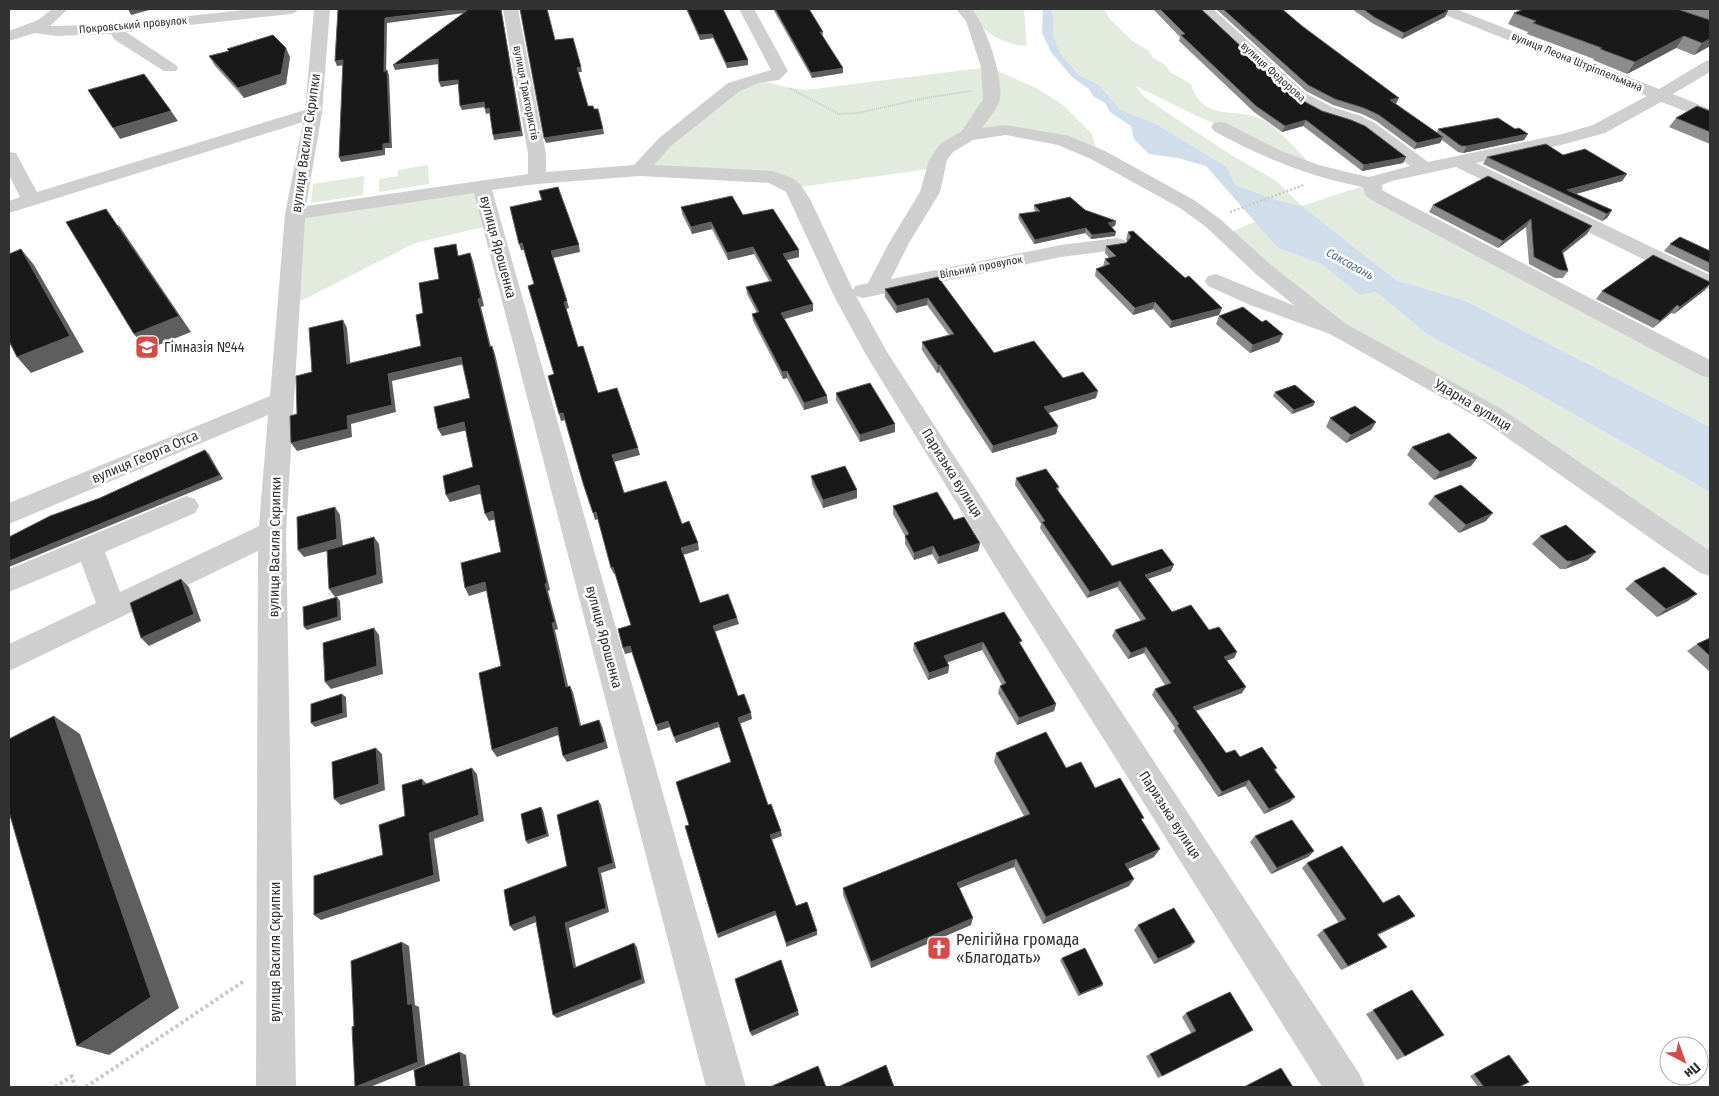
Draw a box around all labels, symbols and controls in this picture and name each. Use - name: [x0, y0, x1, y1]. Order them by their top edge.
- street label: Покровський провулок: [78, 14, 188, 36]
- street label: вулиця Леона Штріппельмана: [1510, 30, 1644, 94]
- street label: вулиця Федорова: [1238, 39, 1308, 105]
- street label: вулиця Трактористів: [510, 45, 542, 141]
- street label: вулиця Василя Скрипки: [288, 72, 324, 214]
- street label: вулиця Ярошенка: [476, 194, 520, 300]
- water label: Саксагань: [1324, 245, 1377, 283]
- street label: Вільний провулок: [939, 252, 1024, 281]
- school or university icon: Гімназія №44: [134, 334, 160, 360]
- place label: Гімназія №44: [164, 339, 245, 356]
- street label: Ударна вулиця: [1430, 375, 1515, 435]
- street label: Паризька вулиця: [918, 425, 986, 521]
- street label: вулиця Георга Отса: [89, 427, 201, 487]
- street label: вулиця Василя Скрипки: [265, 477, 285, 617]
- street label: вулиця Ярошенка: [582, 584, 626, 690]
- street label: Паризька вулиця: [1135, 768, 1205, 862]
- street label: вулиця Василя Скрипки: [267, 882, 284, 1022]
- place label: Релігійна громада «Благодать»: [956, 930, 1080, 967]
- church icon: Релігійна громада «Благодать»: [926, 935, 952, 961]
- north arrow: [1659, 1036, 1709, 1086]
- text: Пн: [1681, 1059, 1704, 1082]

